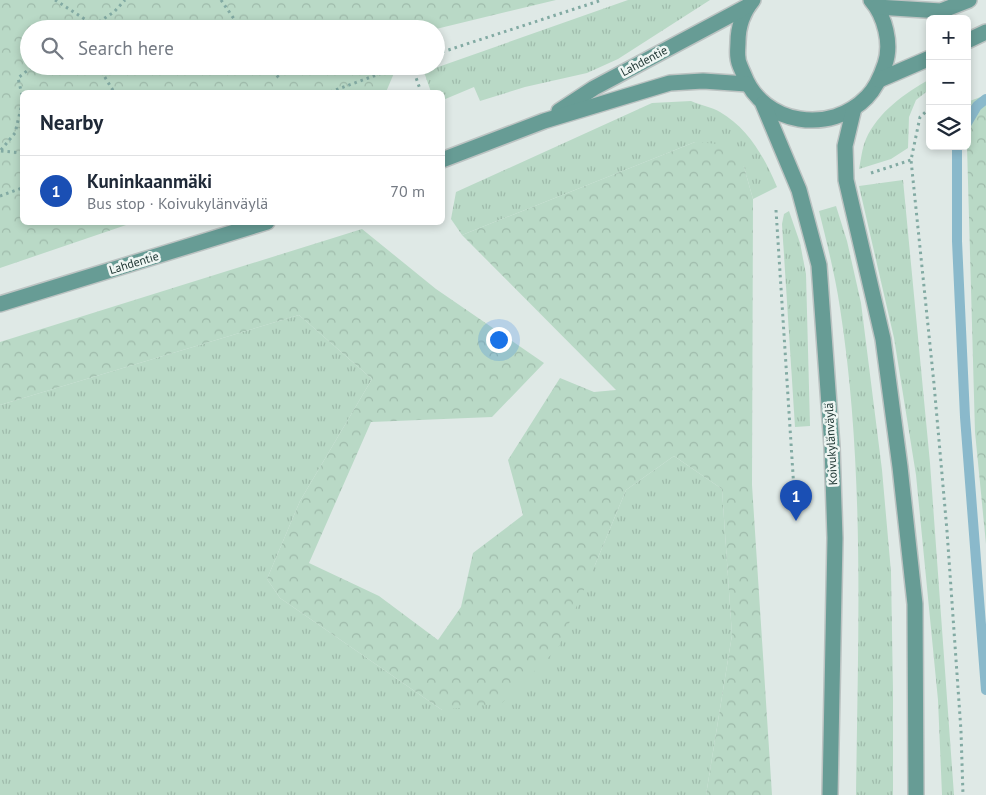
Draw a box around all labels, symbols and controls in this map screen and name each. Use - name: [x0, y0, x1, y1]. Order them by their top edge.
- map controls: [926, 15, 971, 150]
- button: +: [926, 15, 971, 60]
- search box: [20, 20, 445, 75]
- icon: search: [38, 34, 66, 62]
- text: Search here: [78, 36, 174, 60]
- street label: Lahdentie: [618, 42, 670, 79]
- button: −: [926, 60, 971, 105]
- button: layers: [926, 105, 971, 150]
- text: Nearby: [40, 109, 103, 136]
- text: Kuninkaanmäki: [87, 169, 212, 193]
- text: 1: [51, 181, 61, 201]
- text: 70 m: [390, 181, 425, 201]
- text: Bus stop · Koivukylänväylä: [87, 193, 268, 213]
- street label: Lahdentie: [107, 248, 160, 277]
- your location: [486, 327, 512, 353]
- street label: Koivukylänväylä: [821, 402, 840, 486]
- pin: 1: [780, 480, 812, 521]

